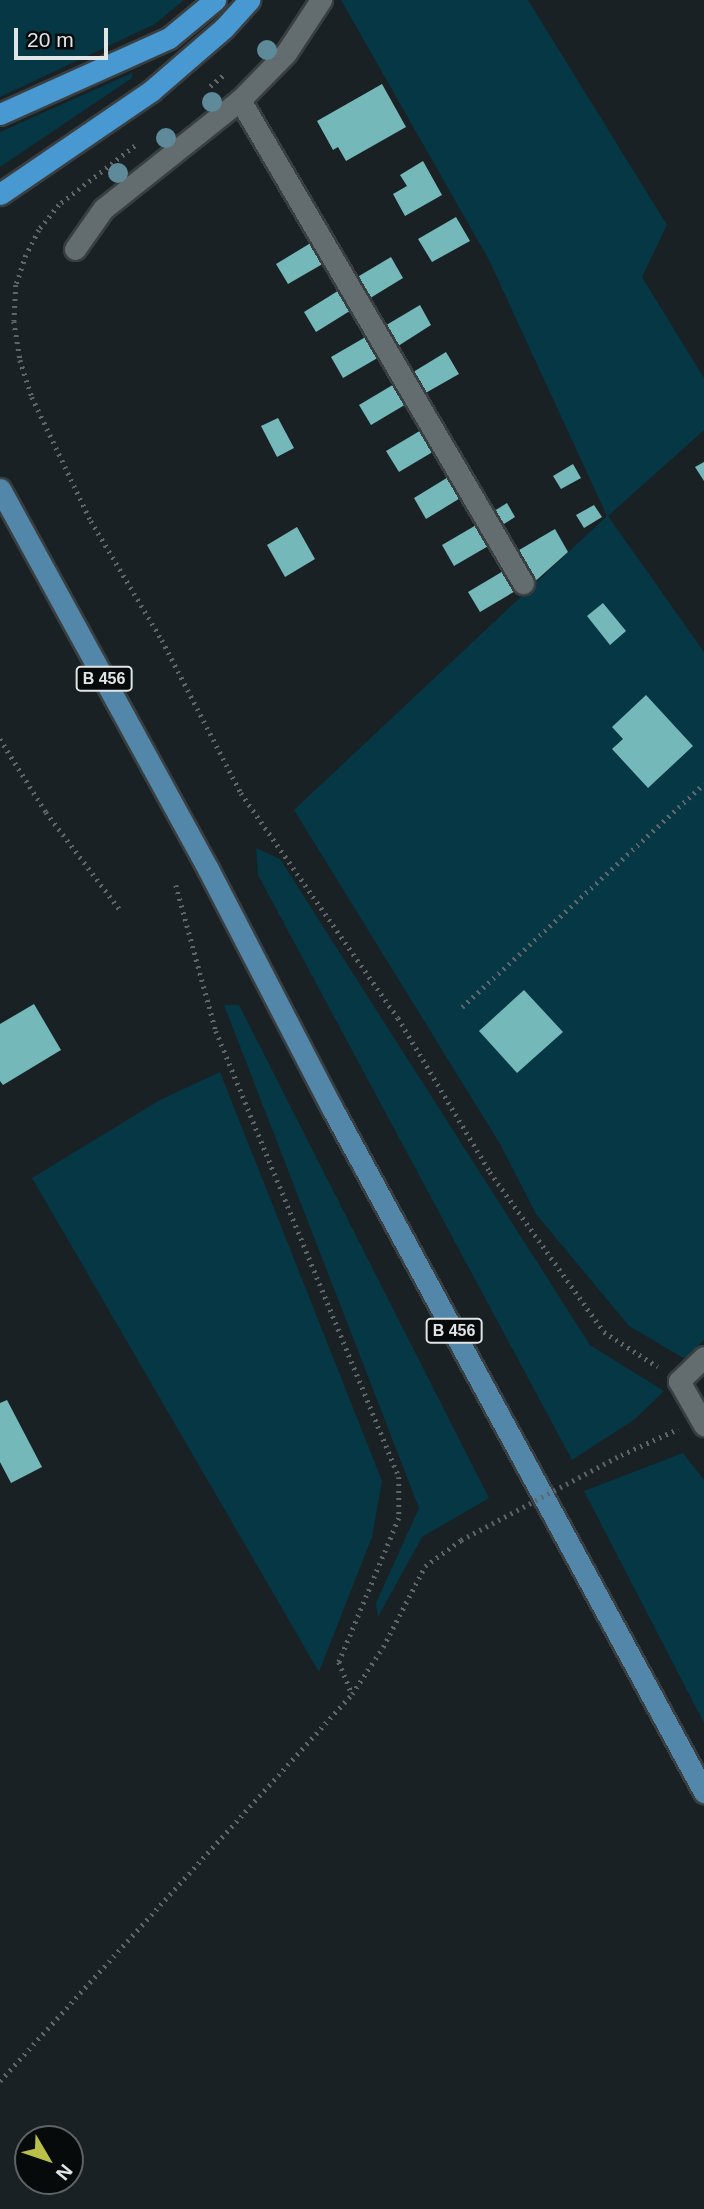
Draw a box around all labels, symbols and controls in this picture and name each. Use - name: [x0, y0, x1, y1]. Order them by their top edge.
- scale bar: [18, 14, 112, 58]
- text: 20 m: [27, 28, 74, 51]
- road number: B 456: [74, 666, 134, 692]
- road number: B 456: [424, 1318, 484, 1344]
- north arrow: [14, 2125, 84, 2195]
- text: N: [52, 2160, 77, 2184]

